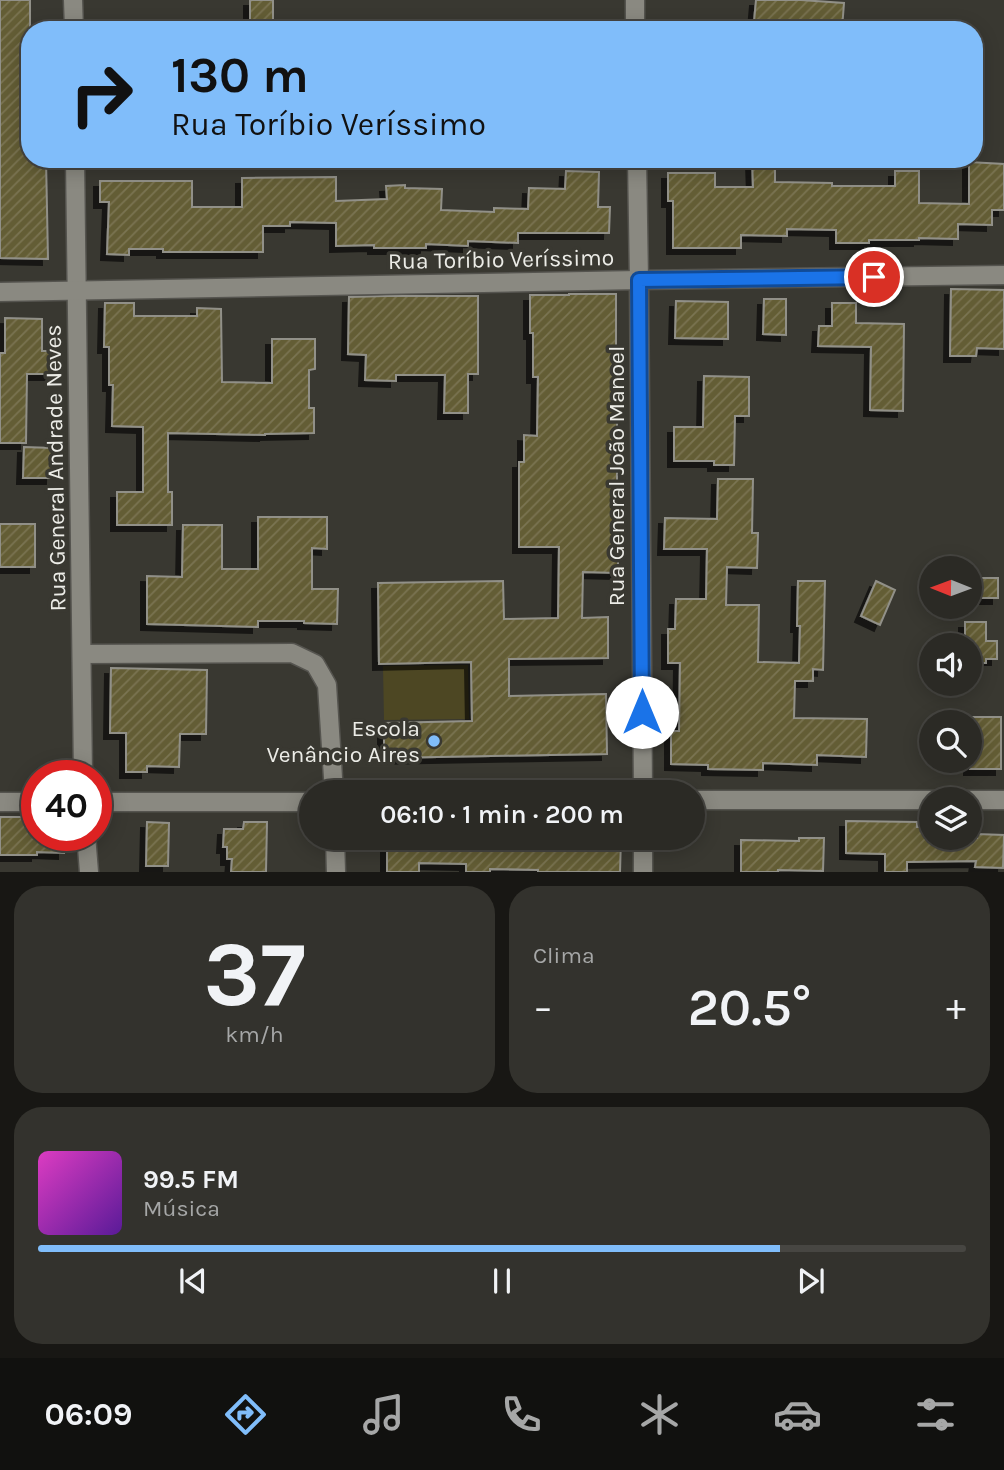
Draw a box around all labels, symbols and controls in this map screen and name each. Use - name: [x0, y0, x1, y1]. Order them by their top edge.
- text: 130 m: [171, 47, 309, 104]
- icon: right: [56, 49, 147, 140]
- text: Rua Toríbio Veríssimo: [171, 106, 486, 143]
- street label: Rua Toríbio Veríssimo: [388, 244, 614, 275]
- pin: [844, 247, 904, 307]
- icon: arrive: [855, 258, 893, 296]
- street label: Rua General Andrade Neves: [39, 324, 72, 612]
- street label: Rua General João Manoel: [603, 346, 630, 606]
- north arrow: [919, 556, 982, 620]
- map controls: [919, 556, 982, 850]
- button: sound: [919, 633, 982, 696]
- position arrow: [605, 675, 679, 749]
- button: search: [919, 710, 982, 773]
- place label: Escola Venâncio Aires: [267, 715, 420, 768]
- marker: Escola Venâncio Aires: [426, 733, 442, 749]
- speed limit sign: 40: [21, 760, 112, 851]
- button: layers: [919, 787, 982, 850]
- text: 06:10 · 1 min · 200 m: [380, 799, 624, 830]
- text: 37: [204, 922, 305, 1028]
- text: Clima: [533, 942, 595, 969]
- text: 20.5°: [688, 977, 811, 1038]
- text: −: [533, 985, 553, 1030]
- text: +: [946, 985, 966, 1030]
- text: km/h: [225, 1021, 284, 1048]
- text: 99.5 FM: [143, 1164, 239, 1195]
- text: Música: [143, 1195, 220, 1222]
- icon: previous: [174, 1262, 212, 1300]
- icon: pause: [483, 1262, 521, 1300]
- icon: next: [792, 1262, 830, 1300]
- icon: directions: [221, 1390, 270, 1439]
- icon: music: [359, 1390, 408, 1439]
- icon: phone: [497, 1390, 546, 1439]
- icon: climate: [635, 1390, 684, 1439]
- icon: car: [773, 1390, 822, 1439]
- icon: filters: [911, 1390, 960, 1439]
- text: 06:09: [44, 1396, 132, 1433]

